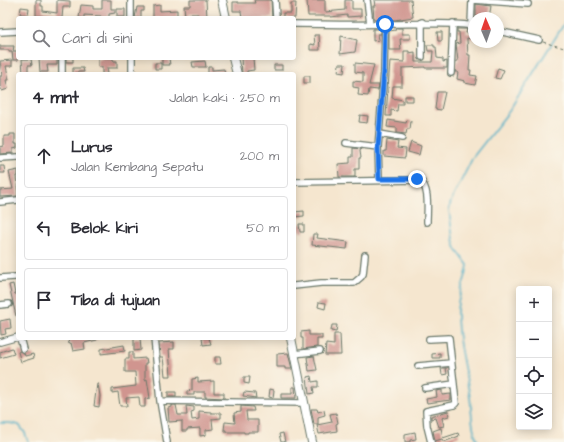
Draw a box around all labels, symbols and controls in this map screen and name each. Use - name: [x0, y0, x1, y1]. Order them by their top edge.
- north arrow: [468, 12, 504, 48]
- route start: [376, 15, 394, 33]
- search box: [16, 16, 296, 60]
- icon: search: [30, 27, 52, 49]
- text: Cari di sini: [62, 28, 132, 49]
- text: 4 mnt: [32, 86, 79, 110]
- text: Jalan kaki · 250 m: [169, 89, 280, 107]
- text: Lurus: [71, 137, 112, 158]
- icon: ahead: [33, 145, 55, 167]
- text: 200 m: [240, 147, 279, 165]
- text: Jalan Kembang Sepatu: [71, 158, 203, 176]
- route end: [408, 170, 426, 188]
- icon: left: [33, 217, 55, 239]
- text: Belok kiri: [71, 218, 138, 239]
- text: 50 m: [246, 219, 279, 237]
- map controls: [516, 286, 552, 430]
- button: +: [516, 286, 552, 322]
- icon: arrive: [33, 289, 55, 311]
- text: Tiba di tujuan: [71, 290, 160, 311]
- button: −: [516, 322, 552, 358]
- button: locate: [516, 358, 552, 394]
- button: layers: [516, 394, 552, 430]

